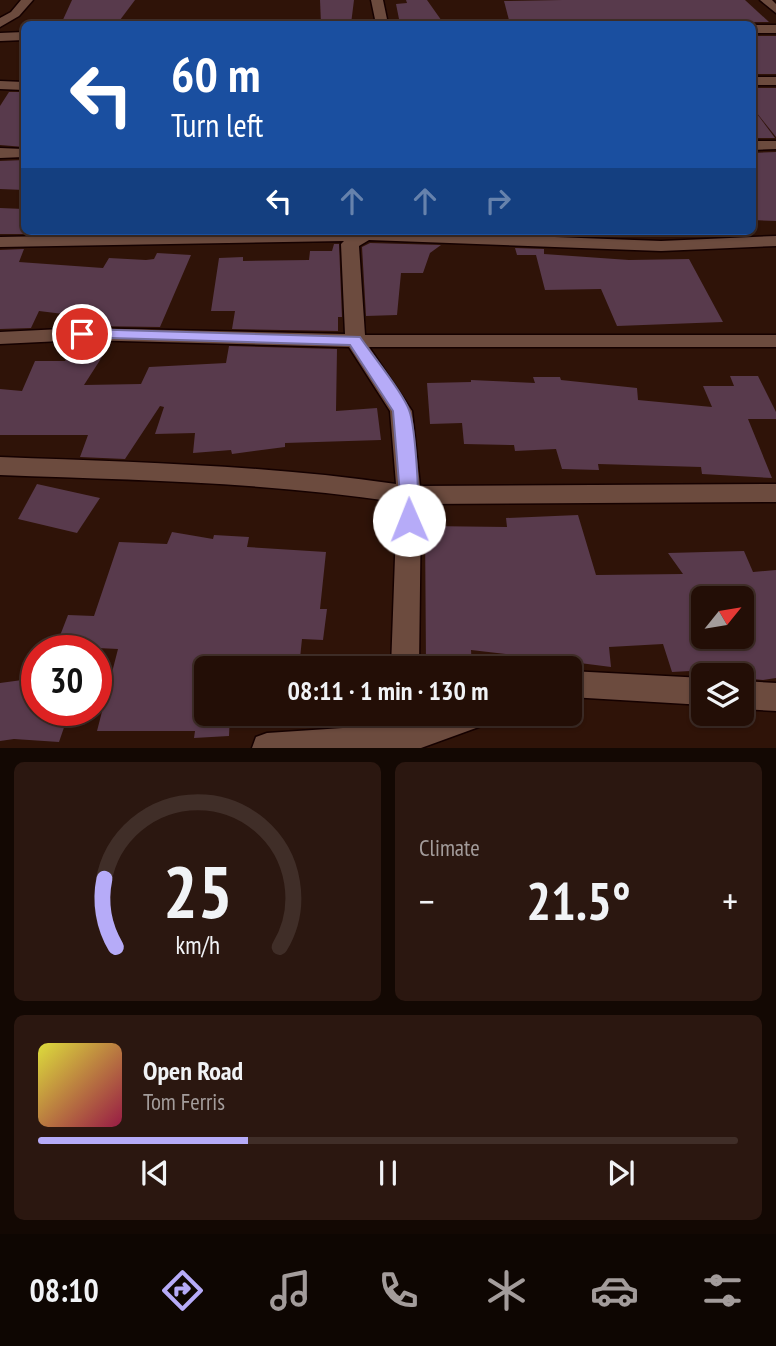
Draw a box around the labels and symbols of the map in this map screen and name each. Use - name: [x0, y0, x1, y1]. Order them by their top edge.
- pin: [52, 304, 112, 364]
- position arrow: [372, 483, 446, 557]
- north arrow: [691, 586, 754, 649]
- speed limit sign: 30: [21, 635, 112, 726]

